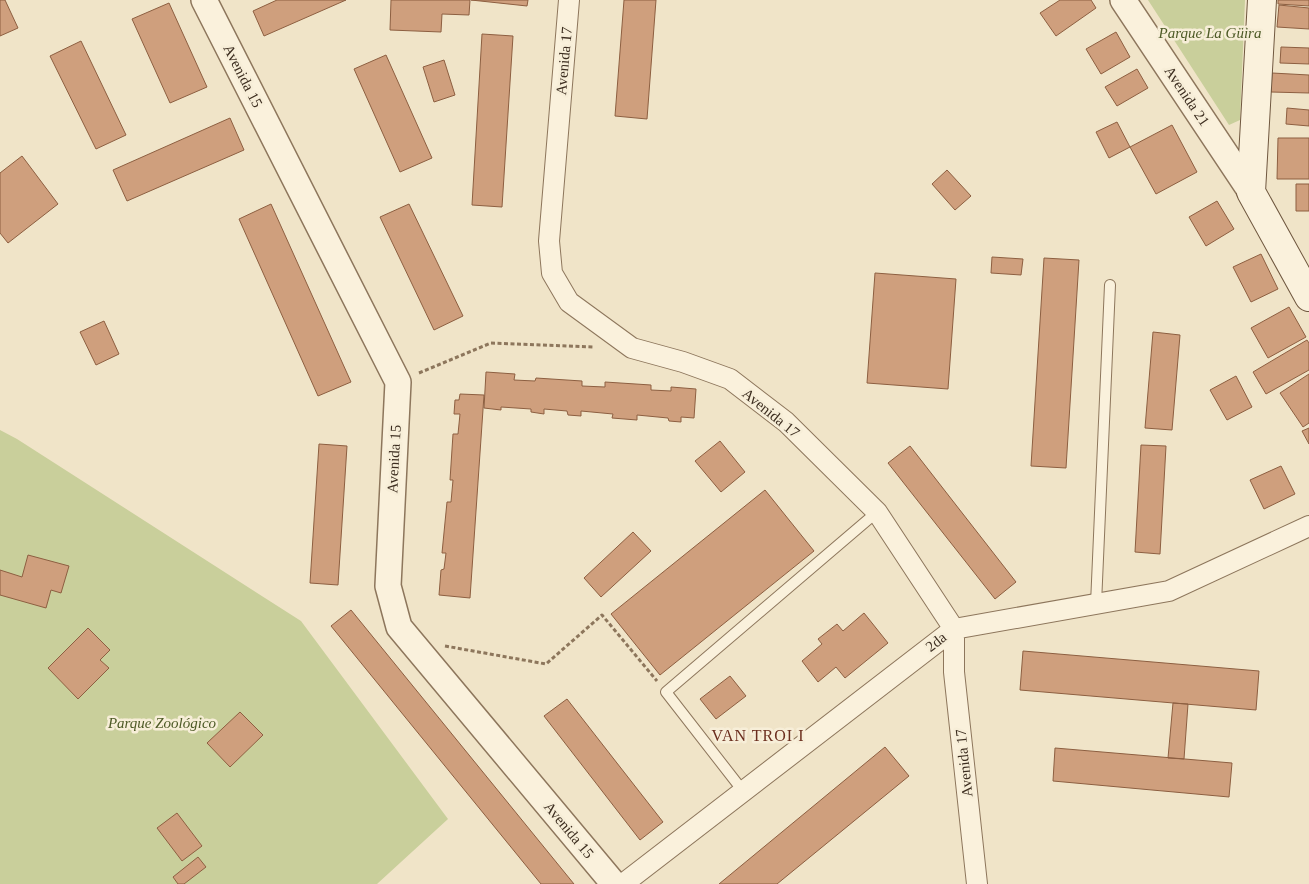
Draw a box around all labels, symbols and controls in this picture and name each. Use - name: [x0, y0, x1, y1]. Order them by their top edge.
- park label: Parque La Güira: [1158, 25, 1261, 41]
- street label: Avenida 17: [553, 26, 575, 96]
- street label: Avenida 15: [220, 42, 266, 110]
- street label: Avenida 21: [1161, 63, 1213, 129]
- street label: Avenida 17: [739, 385, 803, 441]
- street label: Avenida 15: [384, 424, 404, 494]
- street label: 2da: [923, 629, 950, 655]
- park label: Parque Zoológico: [107, 715, 217, 731]
- district label: VAN TROI I: [712, 727, 804, 744]
- street label: Avenida 17: [952, 728, 976, 798]
- street label: Avenida 15: [541, 799, 597, 861]

